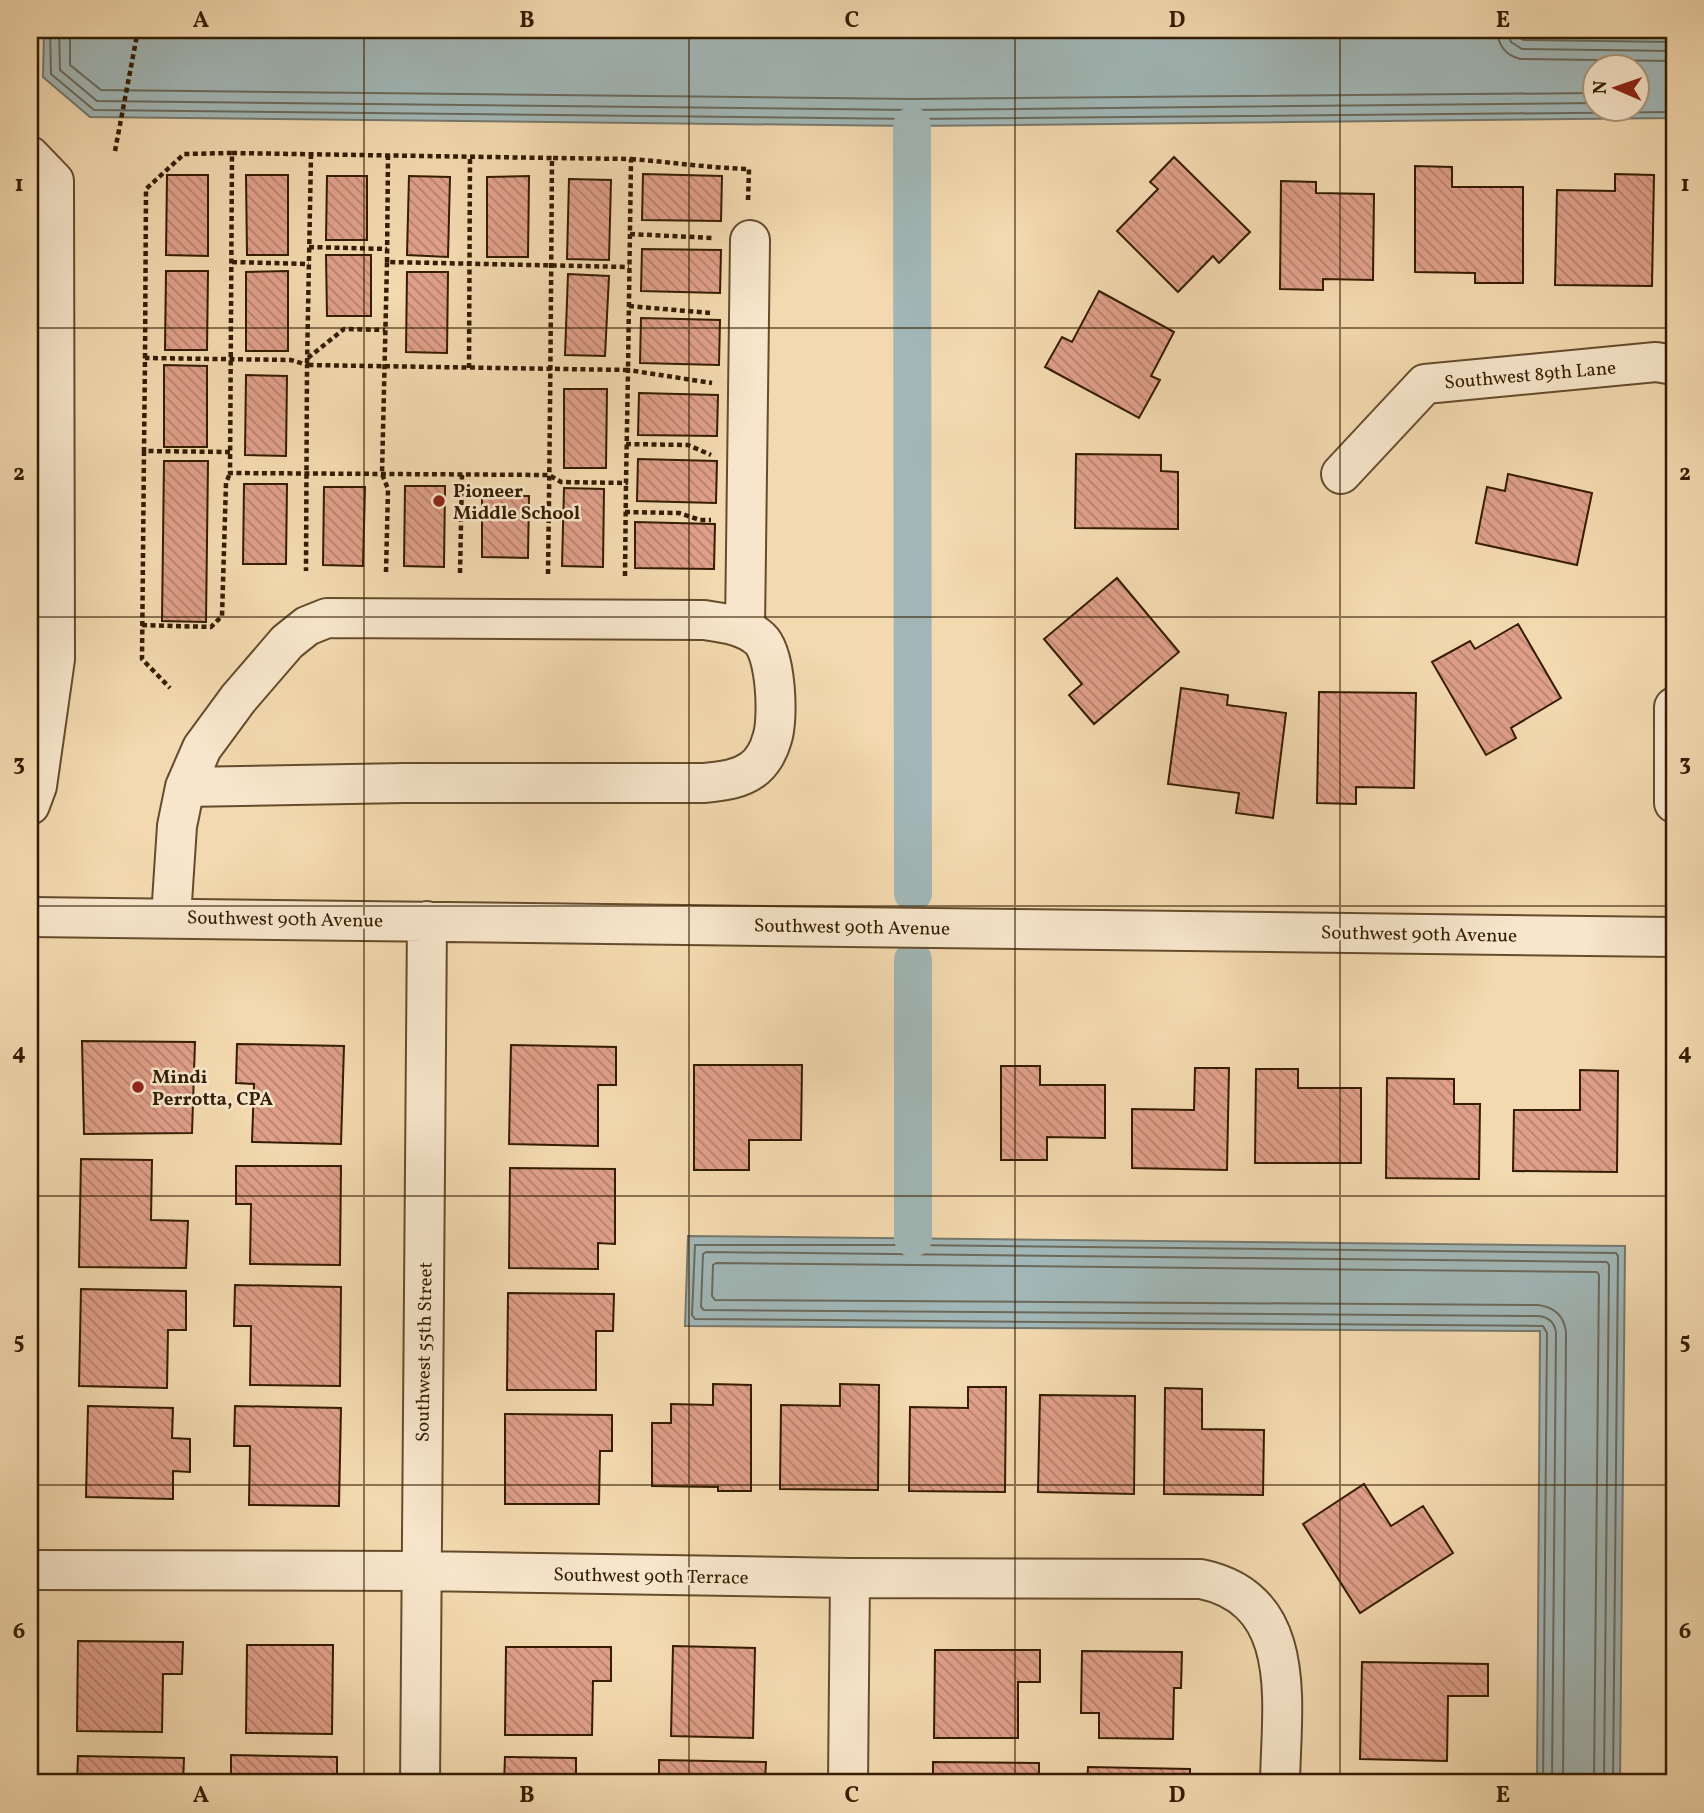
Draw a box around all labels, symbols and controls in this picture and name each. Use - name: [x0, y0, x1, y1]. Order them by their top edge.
- text: A: [193, 5, 209, 37]
- text: B: [519, 5, 535, 37]
- text: C: [845, 5, 859, 37]
- text: D: [1169, 5, 1186, 37]
- text: E: [1496, 5, 1510, 37]
- north arrow: [1582, 52, 1652, 122]
- text: N: [1588, 80, 1614, 95]
- text: 1: [14, 169, 24, 201]
- text: 1: [1680, 169, 1690, 201]
- street label: Southwest 89th Lane: [1443, 356, 1617, 396]
- text: 2: [13, 458, 25, 490]
- text: 2: [1679, 458, 1691, 490]
- place label: Pioneer Middle School: [453, 479, 580, 527]
- marker: Pioneer Middle School: [431, 493, 447, 509]
- text: 3: [13, 748, 25, 780]
- text: 3: [1679, 748, 1691, 780]
- street label: Southwest 90th Avenue: [187, 905, 383, 935]
- street label: Southwest 90th Avenue: [754, 913, 950, 943]
- street label: Southwest 90th Avenue: [1321, 920, 1517, 950]
- text: 4: [12, 1037, 26, 1069]
- text: 4: [1678, 1037, 1692, 1069]
- place label: Mindi Perrotta, CPA: [152, 1065, 273, 1113]
- marker: Mindi Perrotta, CPA: [130, 1079, 146, 1095]
- street label: Southwest 55th Street: [410, 1261, 440, 1443]
- text: 5: [13, 1326, 25, 1358]
- text: 5: [1679, 1326, 1691, 1358]
- street label: Southwest 90th Terrace: [553, 1562, 749, 1592]
- text: 6: [13, 1616, 25, 1648]
- text: 6: [1679, 1616, 1691, 1648]
- text: A: [193, 1780, 209, 1812]
- text: B: [519, 1780, 535, 1812]
- text: C: [845, 1780, 859, 1812]
- text: D: [1169, 1780, 1186, 1812]
- text: E: [1496, 1780, 1510, 1812]

